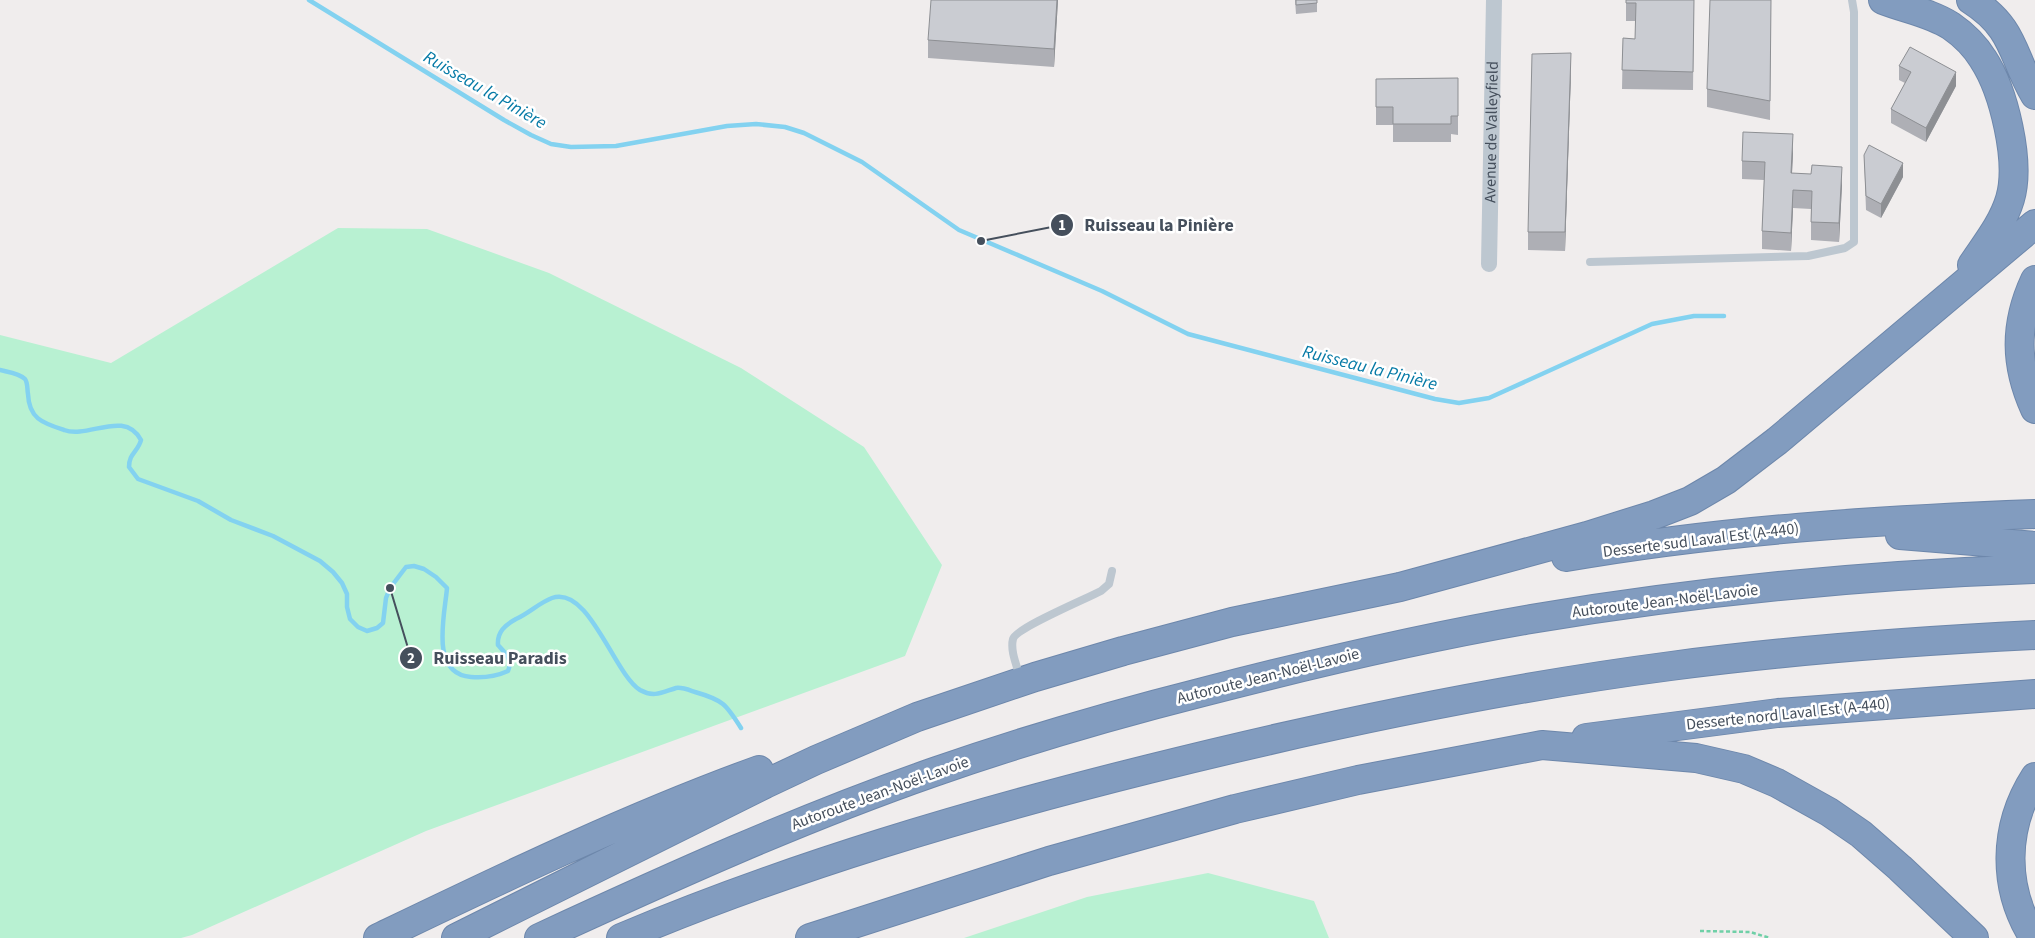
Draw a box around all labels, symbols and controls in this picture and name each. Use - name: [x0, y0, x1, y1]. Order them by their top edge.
- water label: Ruisseau la Pinière: [419, 45, 551, 136]
- street label: Avenue de Valleyfield: [1479, 61, 1504, 203]
- callout: Ruisseau la Pinière: [1050, 208, 1244, 241]
- text: Ruisseau la Pinière: [1084, 213, 1234, 238]
- text: 1: [1058, 215, 1066, 236]
- water label: Ruisseau la Pinière: [1300, 339, 1440, 397]
- street label: Desserte sud Laval Est (A-440): [1602, 517, 1800, 563]
- street label: Autoroute Jean-Noël-Lavoie: [1571, 579, 1759, 623]
- callout: Ruisseau Paradis: [398, 641, 577, 674]
- street label: Autoroute Jean-Noël-Lavoie: [1175, 643, 1362, 709]
- text: Ruisseau Paradis: [433, 646, 567, 671]
- text: 2: [407, 648, 415, 669]
- street label: Desserte nord Laval Est (A-440): [1685, 692, 1891, 736]
- street label: Autoroute Jean-Noël-Lavoie: [788, 751, 972, 835]

